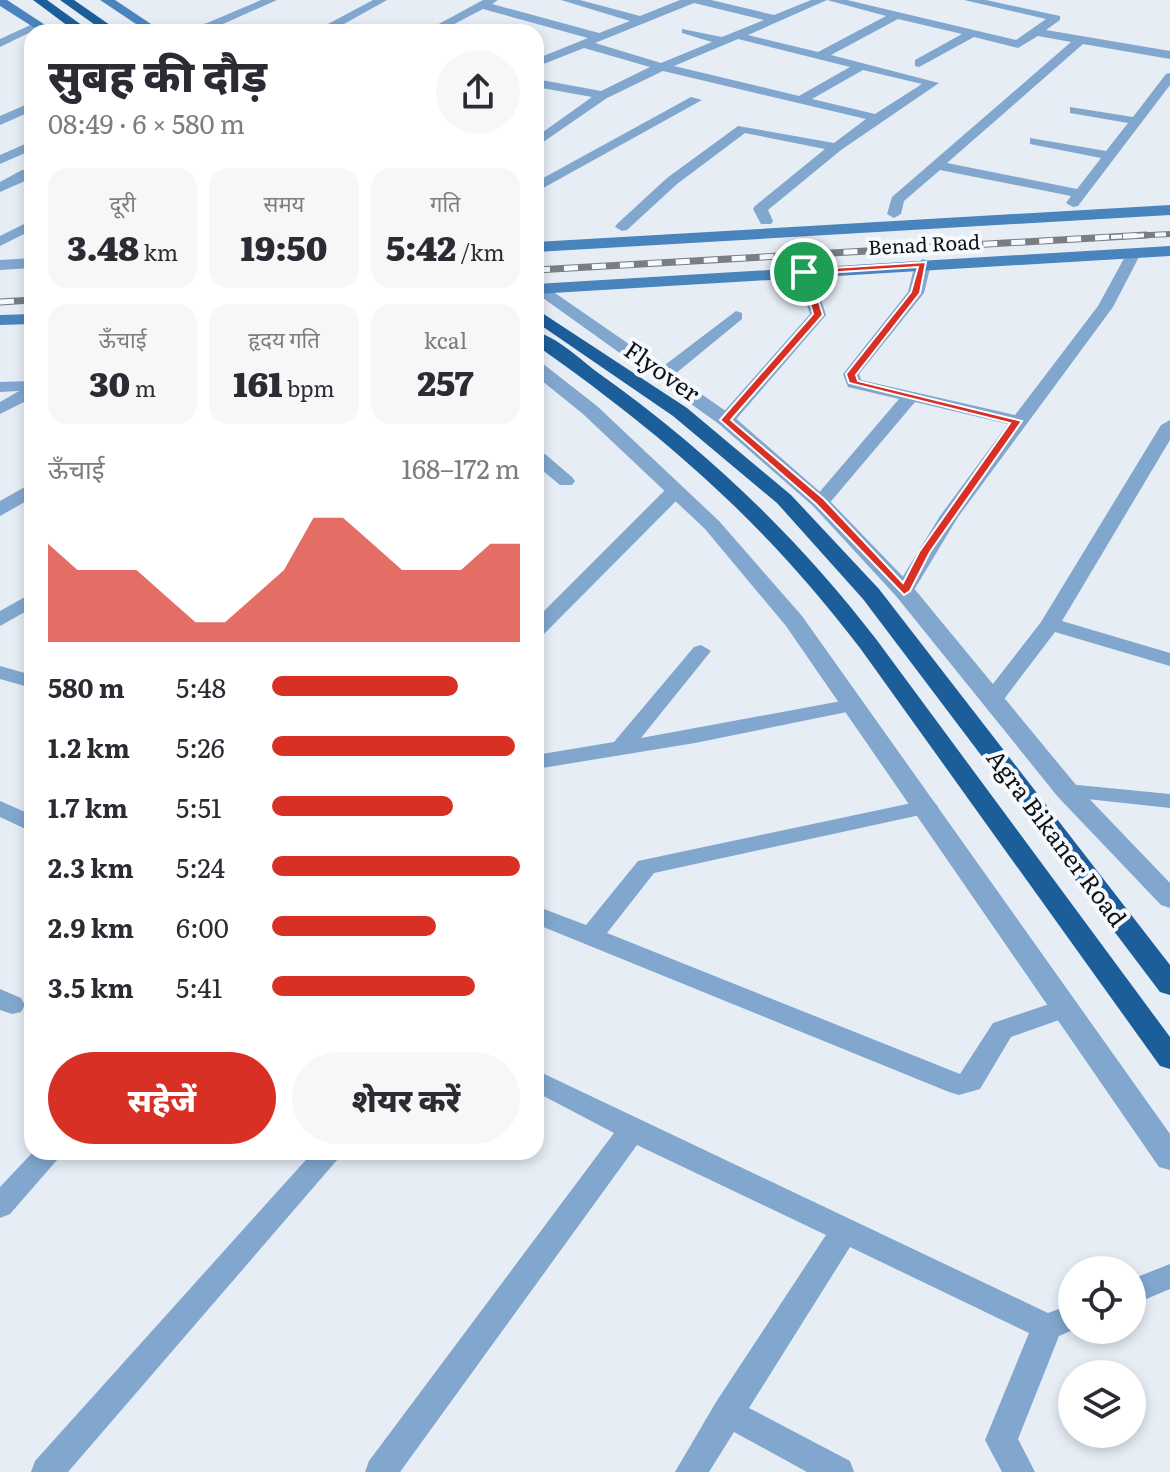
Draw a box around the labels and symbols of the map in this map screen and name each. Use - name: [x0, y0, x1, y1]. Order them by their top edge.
- street label: Benad Road: [867, 225, 981, 261]
- pin: [770, 238, 838, 306]
- street label: Flyover: [618, 331, 709, 409]
- street label: Agra Bikaner Road: [980, 741, 1136, 933]

